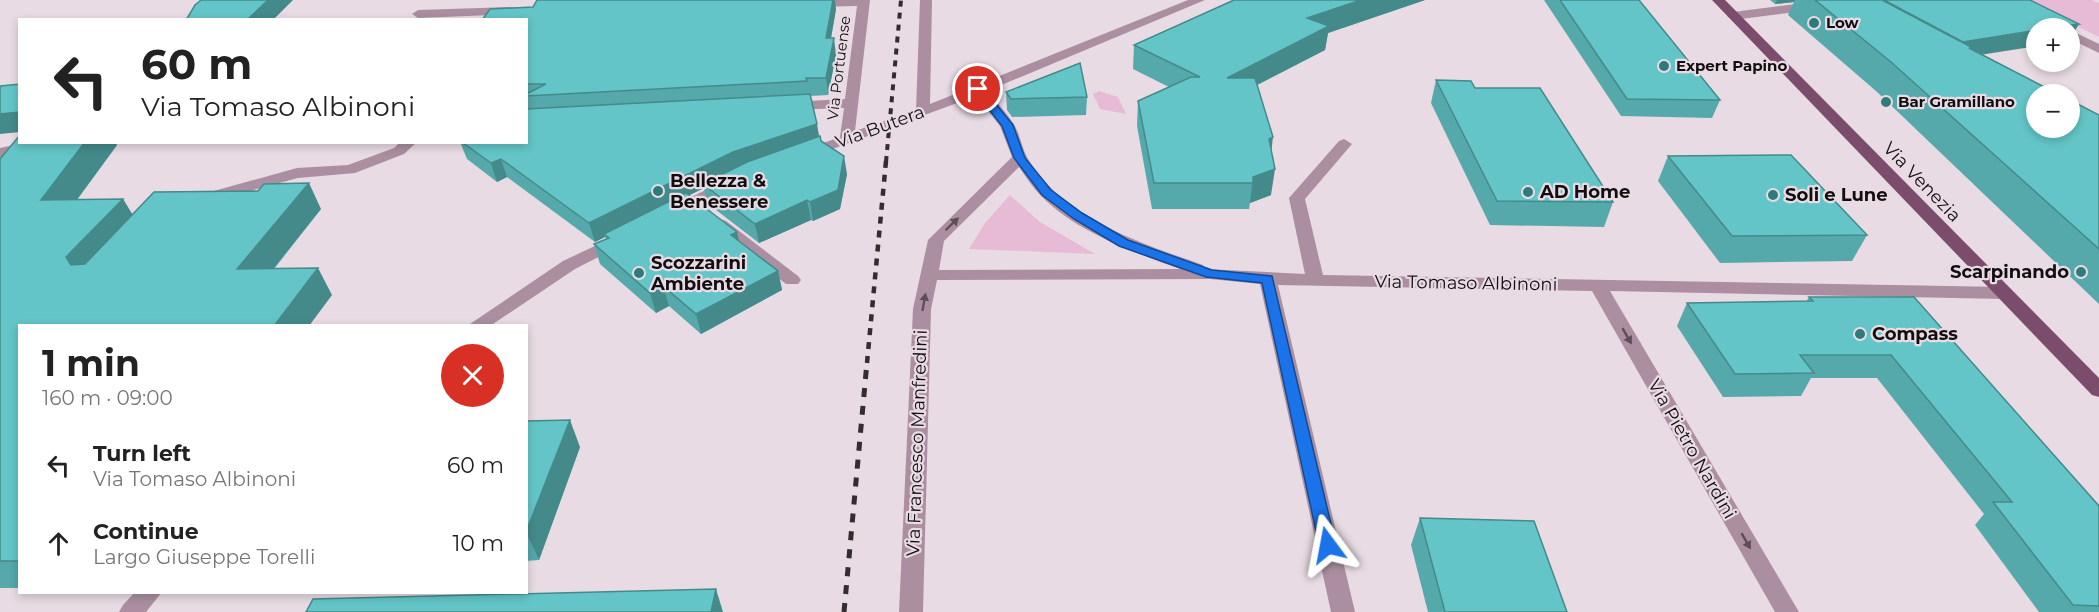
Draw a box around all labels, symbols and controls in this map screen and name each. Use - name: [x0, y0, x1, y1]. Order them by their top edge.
- place label: Low: [1826, 13, 1860, 32]
- street label: Via Portuense: [823, 15, 854, 121]
- marker: Low: [1807, 16, 1821, 30]
- map controls: [2026, 18, 2080, 138]
- button: +: [2026, 18, 2080, 72]
- text: 60 m: [141, 38, 252, 90]
- icon: left: [42, 42, 120, 120]
- place label: Expert Papino: [1676, 56, 1787, 75]
- marker: Expert Papino: [1657, 59, 1671, 73]
- pin: [952, 63, 1003, 114]
- icon: arrive: [961, 72, 994, 105]
- button: −: [2026, 84, 2080, 138]
- text: Via Tomaso Albinoni: [141, 90, 415, 123]
- place label: Bar Gramillano: [1898, 92, 2015, 111]
- marker: Bar Gramillano: [1879, 95, 1893, 109]
- street label: Via Butera: [833, 101, 927, 153]
- street label: Via Venezia: [1878, 137, 1966, 227]
- place label: Bellezza & Benessere: [670, 170, 768, 213]
- place label: AD Home: [1539, 181, 1630, 203]
- marker: Bellezza & Benessere: [651, 184, 665, 198]
- place label: Soli e Lune: [1785, 184, 1888, 206]
- marker: AD Home: [1521, 185, 1535, 199]
- marker: Soli e Lune: [1766, 188, 1780, 202]
- one-way arrow: [945, 217, 960, 231]
- place label: Scozzarini Ambiente: [650, 252, 746, 295]
- place label: Scarpinando: [1950, 261, 2069, 283]
- marker: Scarpinando: [2074, 265, 2088, 279]
- marker: Scozzarini Ambiente: [632, 266, 646, 280]
- street label: Via Tomaso Albinoni: [1374, 270, 1558, 296]
- one-way arrow: [919, 292, 928, 311]
- place label: Compass: [1872, 323, 1958, 345]
- marker: Compass: [1853, 327, 1867, 341]
- one-way arrow: [1622, 328, 1632, 345]
- street label: Via Francesco Manfredini: [902, 329, 932, 557]
- text: 1 min: [42, 341, 140, 385]
- button: close: [441, 344, 504, 407]
- street label: Via Pietro Nardini: [1643, 375, 1741, 523]
- text: 160 m · 09:00: [42, 386, 173, 410]
- text: Turn left: [93, 440, 191, 467]
- icon: left: [42, 449, 75, 482]
- text: 60 m: [447, 452, 504, 479]
- text: Via Tomaso Albinoni: [93, 467, 296, 491]
- position arrow: [1296, 513, 1360, 577]
- text: Continue: [93, 518, 199, 545]
- icon: ahead: [42, 527, 75, 560]
- text: 10 m: [452, 530, 504, 557]
- one-way arrow: [1740, 533, 1751, 549]
- text: Largo Giuseppe Torelli: [93, 545, 315, 569]

